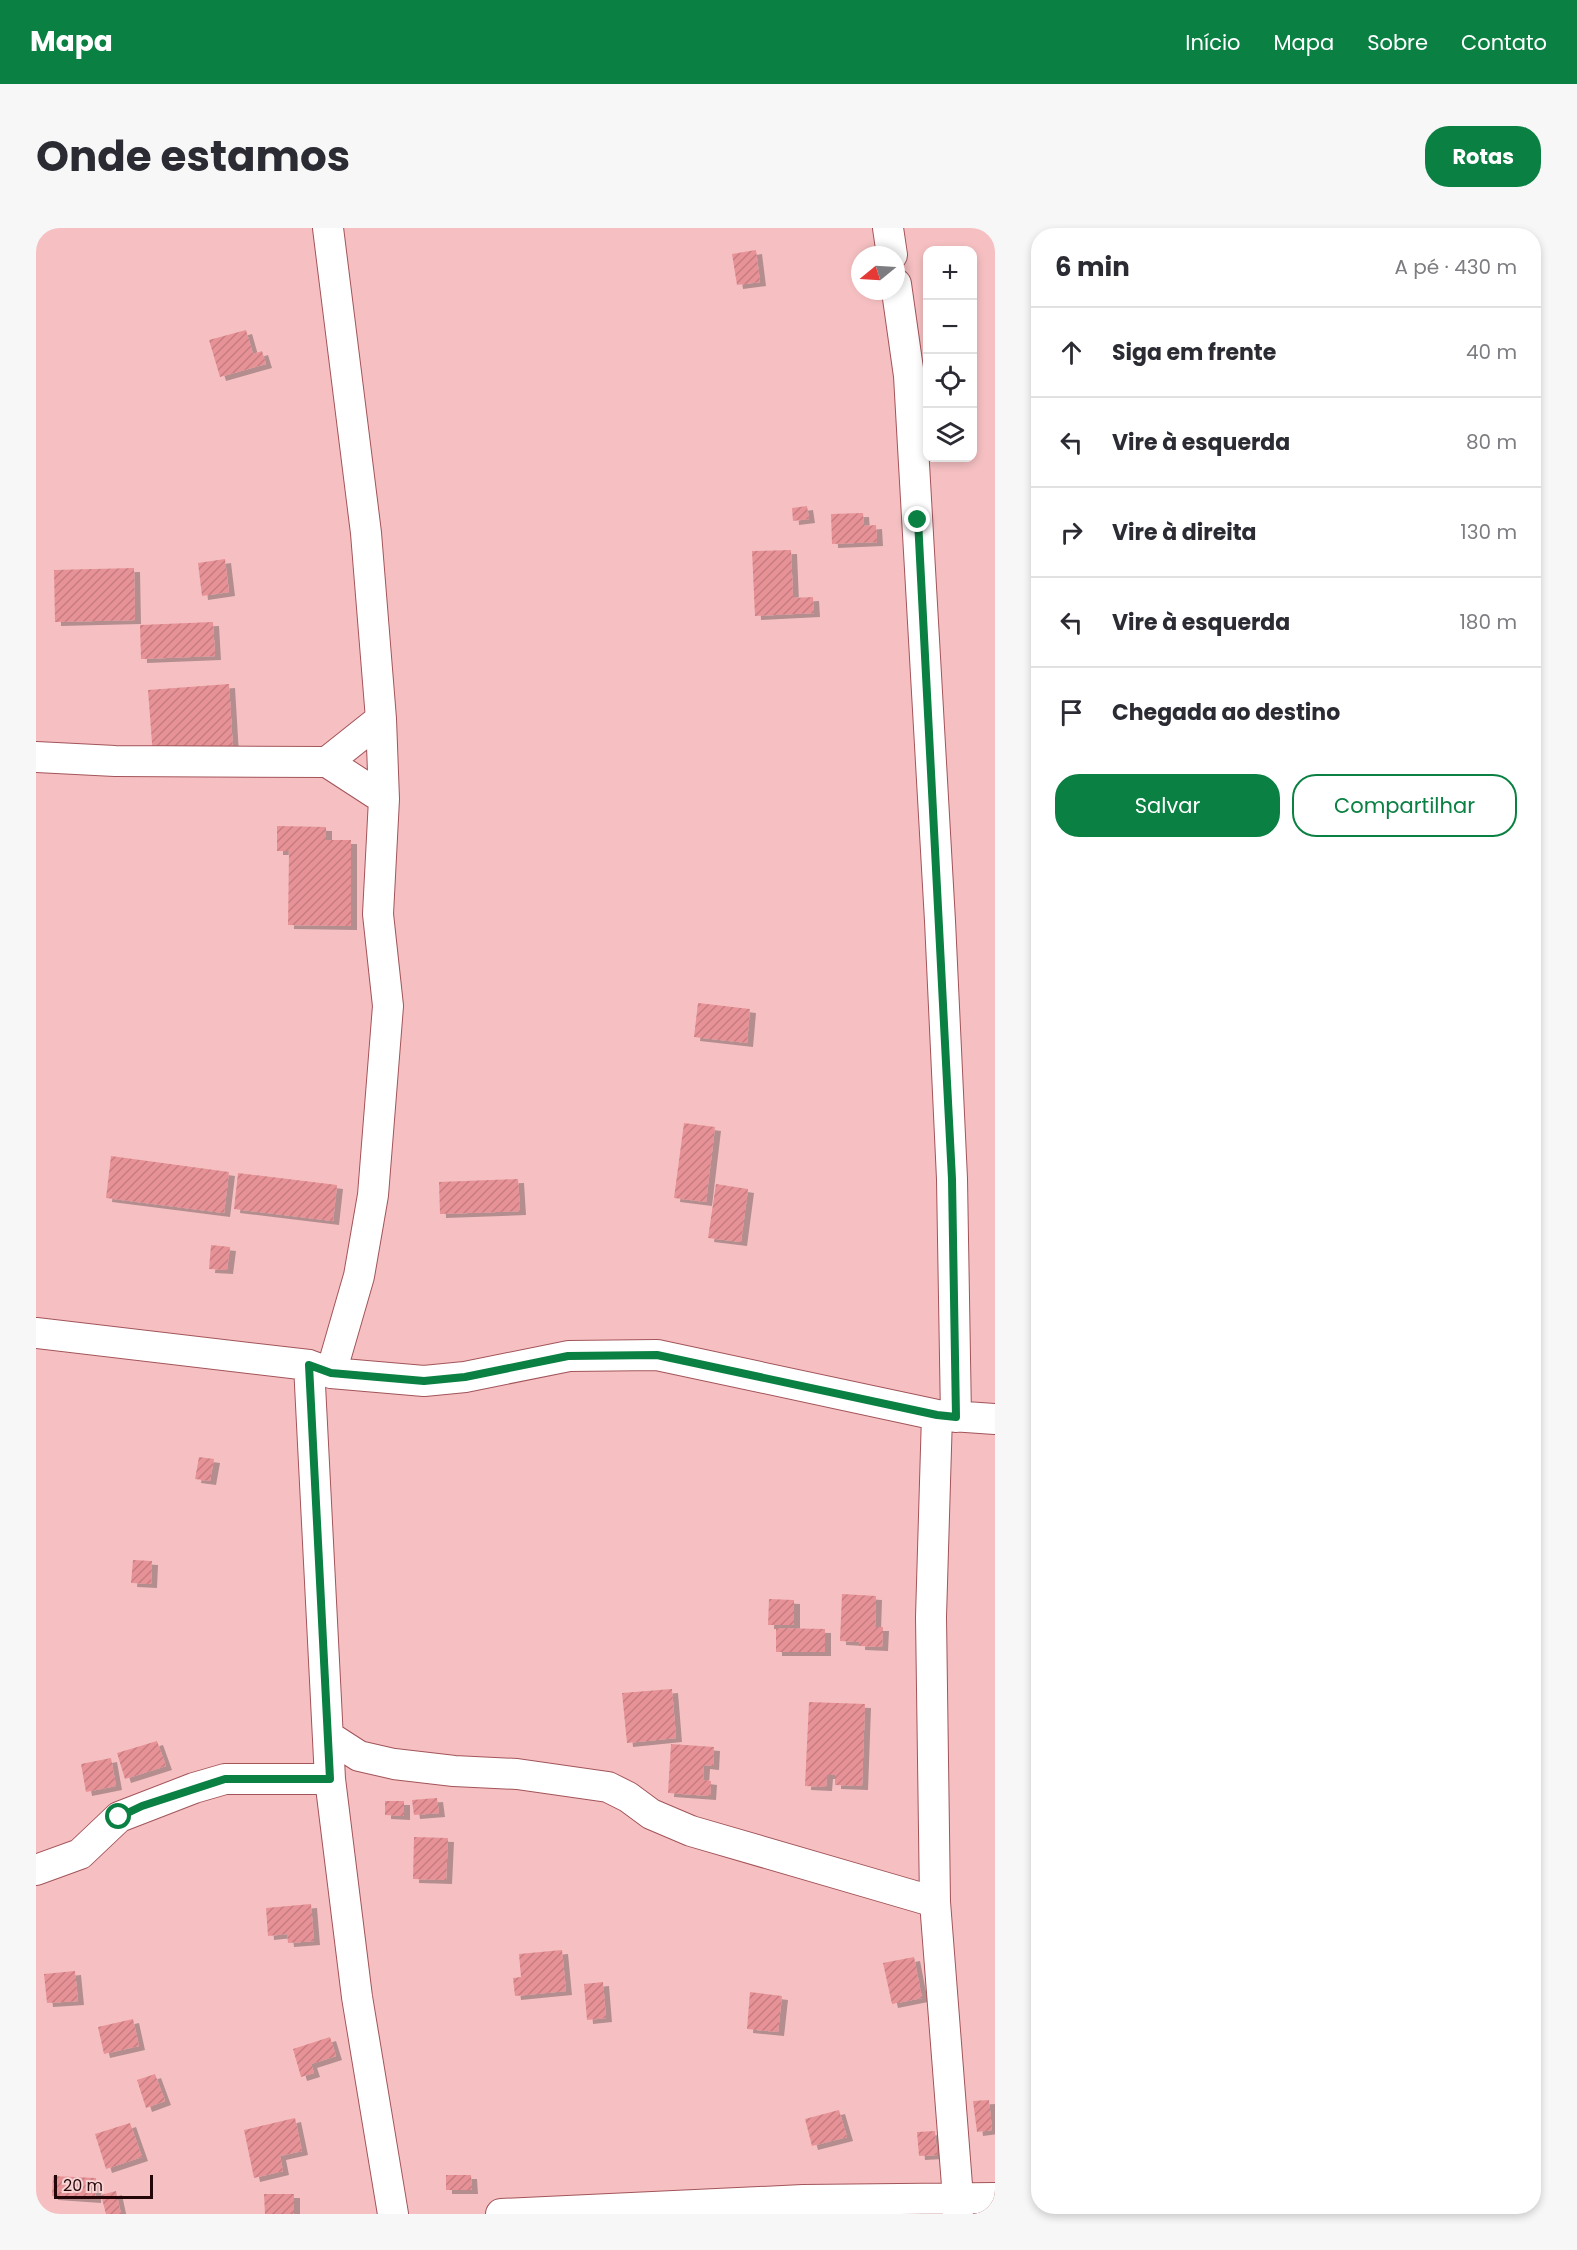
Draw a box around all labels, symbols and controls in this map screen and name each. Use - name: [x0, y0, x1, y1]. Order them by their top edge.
- text: Mapa: [30, 22, 113, 61]
- text: Início: [1185, 28, 1240, 57]
- text: Mapa: [1273, 28, 1334, 57]
- text: Sobre: [1367, 28, 1428, 57]
- text: Contato: [1461, 28, 1547, 57]
- button: Rotas: [1425, 126, 1541, 187]
- text: Onde estamos: [36, 127, 350, 186]
- north arrow: [851, 246, 905, 300]
- map controls: [923, 246, 977, 462]
- button: +: [923, 246, 977, 300]
- text: 6 min: [1055, 249, 1130, 285]
- text: A pé · 430 m: [1394, 253, 1517, 281]
- button: −: [923, 300, 977, 354]
- icon: ahead: [1055, 336, 1088, 369]
- text: Siga em frente: [1112, 337, 1276, 368]
- text: 40 m: [1466, 338, 1517, 366]
- button: locate: [923, 354, 977, 408]
- button: layers: [923, 408, 977, 462]
- icon: left: [1055, 426, 1088, 459]
- text: Vire à esquerda: [1112, 427, 1290, 458]
- text: 80 m: [1466, 428, 1517, 456]
- route end: [904, 506, 930, 532]
- icon: right: [1055, 516, 1088, 549]
- text: Vire à direita: [1112, 517, 1257, 548]
- text: 130 m: [1460, 518, 1517, 546]
- icon: left: [1055, 606, 1088, 639]
- text: Vire à esquerda: [1112, 607, 1290, 638]
- text: 180 m: [1459, 608, 1517, 636]
- icon: arrive: [1055, 696, 1088, 729]
- text: Chegada ao destino: [1112, 697, 1340, 728]
- button: Salvar: [1055, 774, 1280, 837]
- button: Compartilhar: [1292, 774, 1517, 837]
- route start: [105, 1803, 131, 1829]
- scale bar: [54, 2172, 153, 2200]
- text: 20 m: [63, 2174, 103, 2197]

